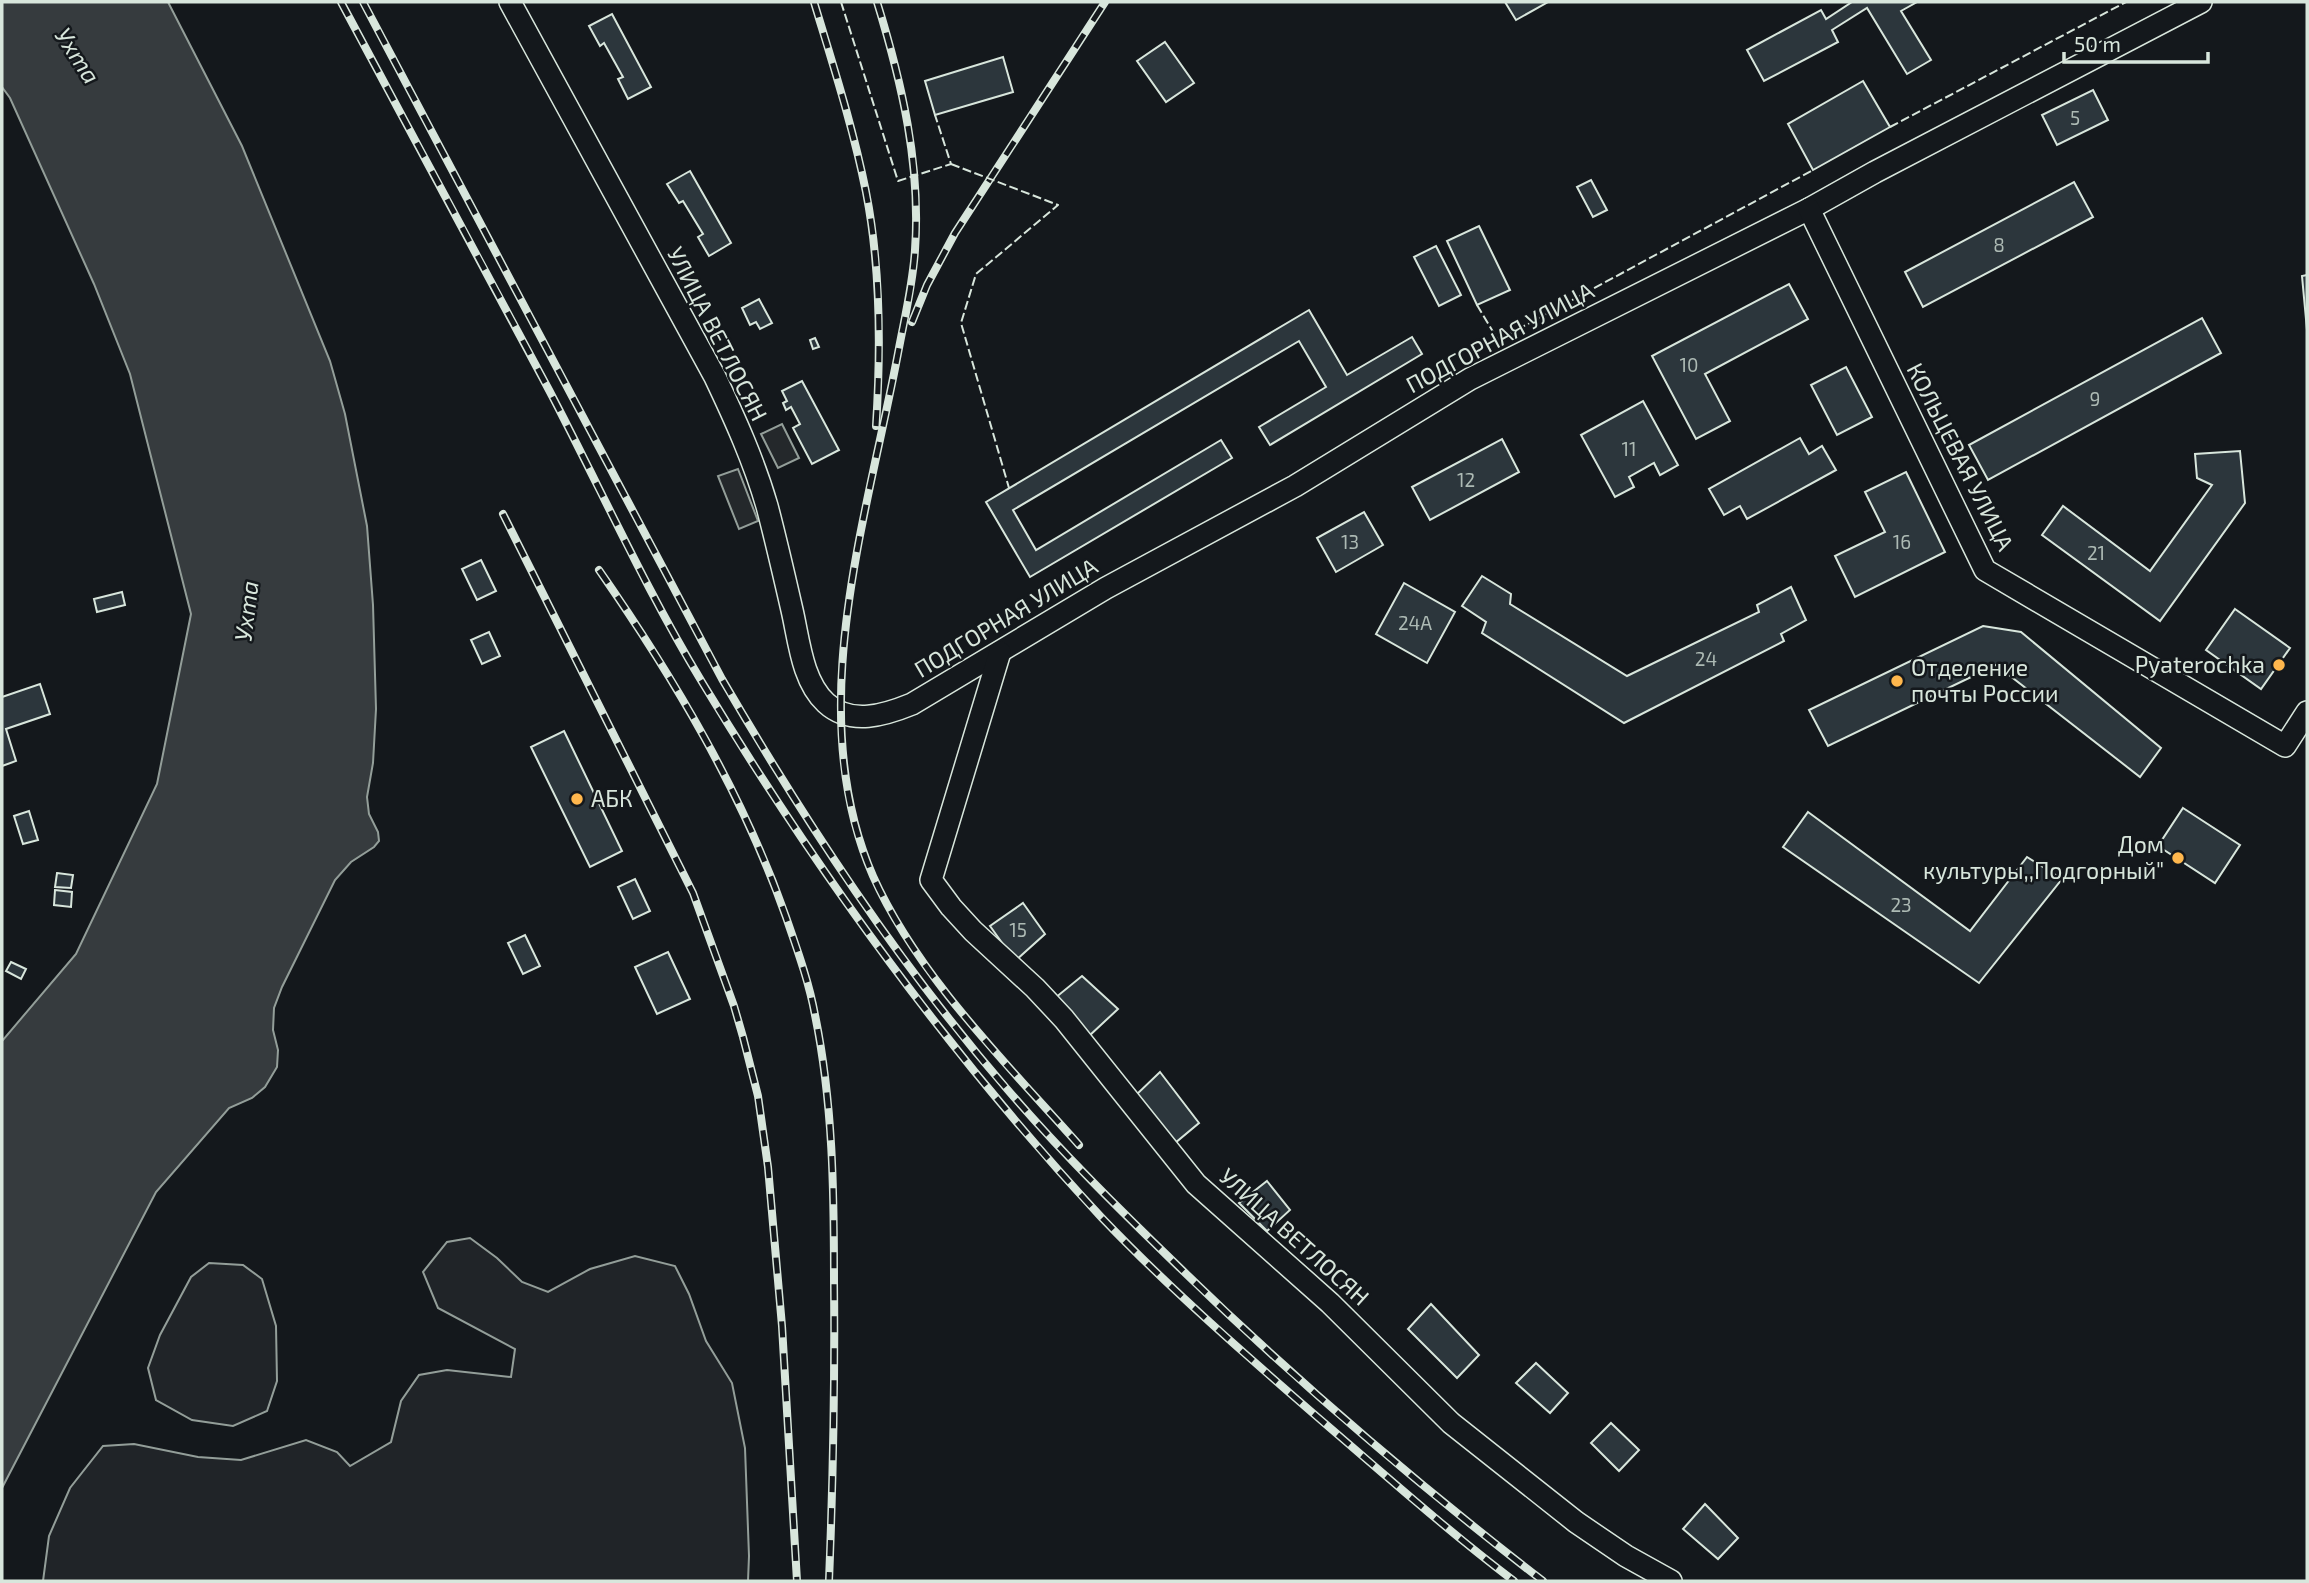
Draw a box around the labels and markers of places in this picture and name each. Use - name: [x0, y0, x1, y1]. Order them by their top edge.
- place label: Pyaterochka: [2135, 650, 2265, 678]
- place label: Отделение почты России: [1911, 653, 2059, 707]
- marker: Pyaterochka: [2271, 657, 2287, 673]
- marker: Отделение почты России: [1889, 673, 1905, 689]
- place label: АБК: [591, 784, 633, 812]
- marker: АБК: [569, 791, 585, 807]
- place label: Дом культуры,,Подгорный": [1923, 830, 2164, 885]
- marker: Дом культуры,,Подгорный": [2170, 850, 2186, 866]

